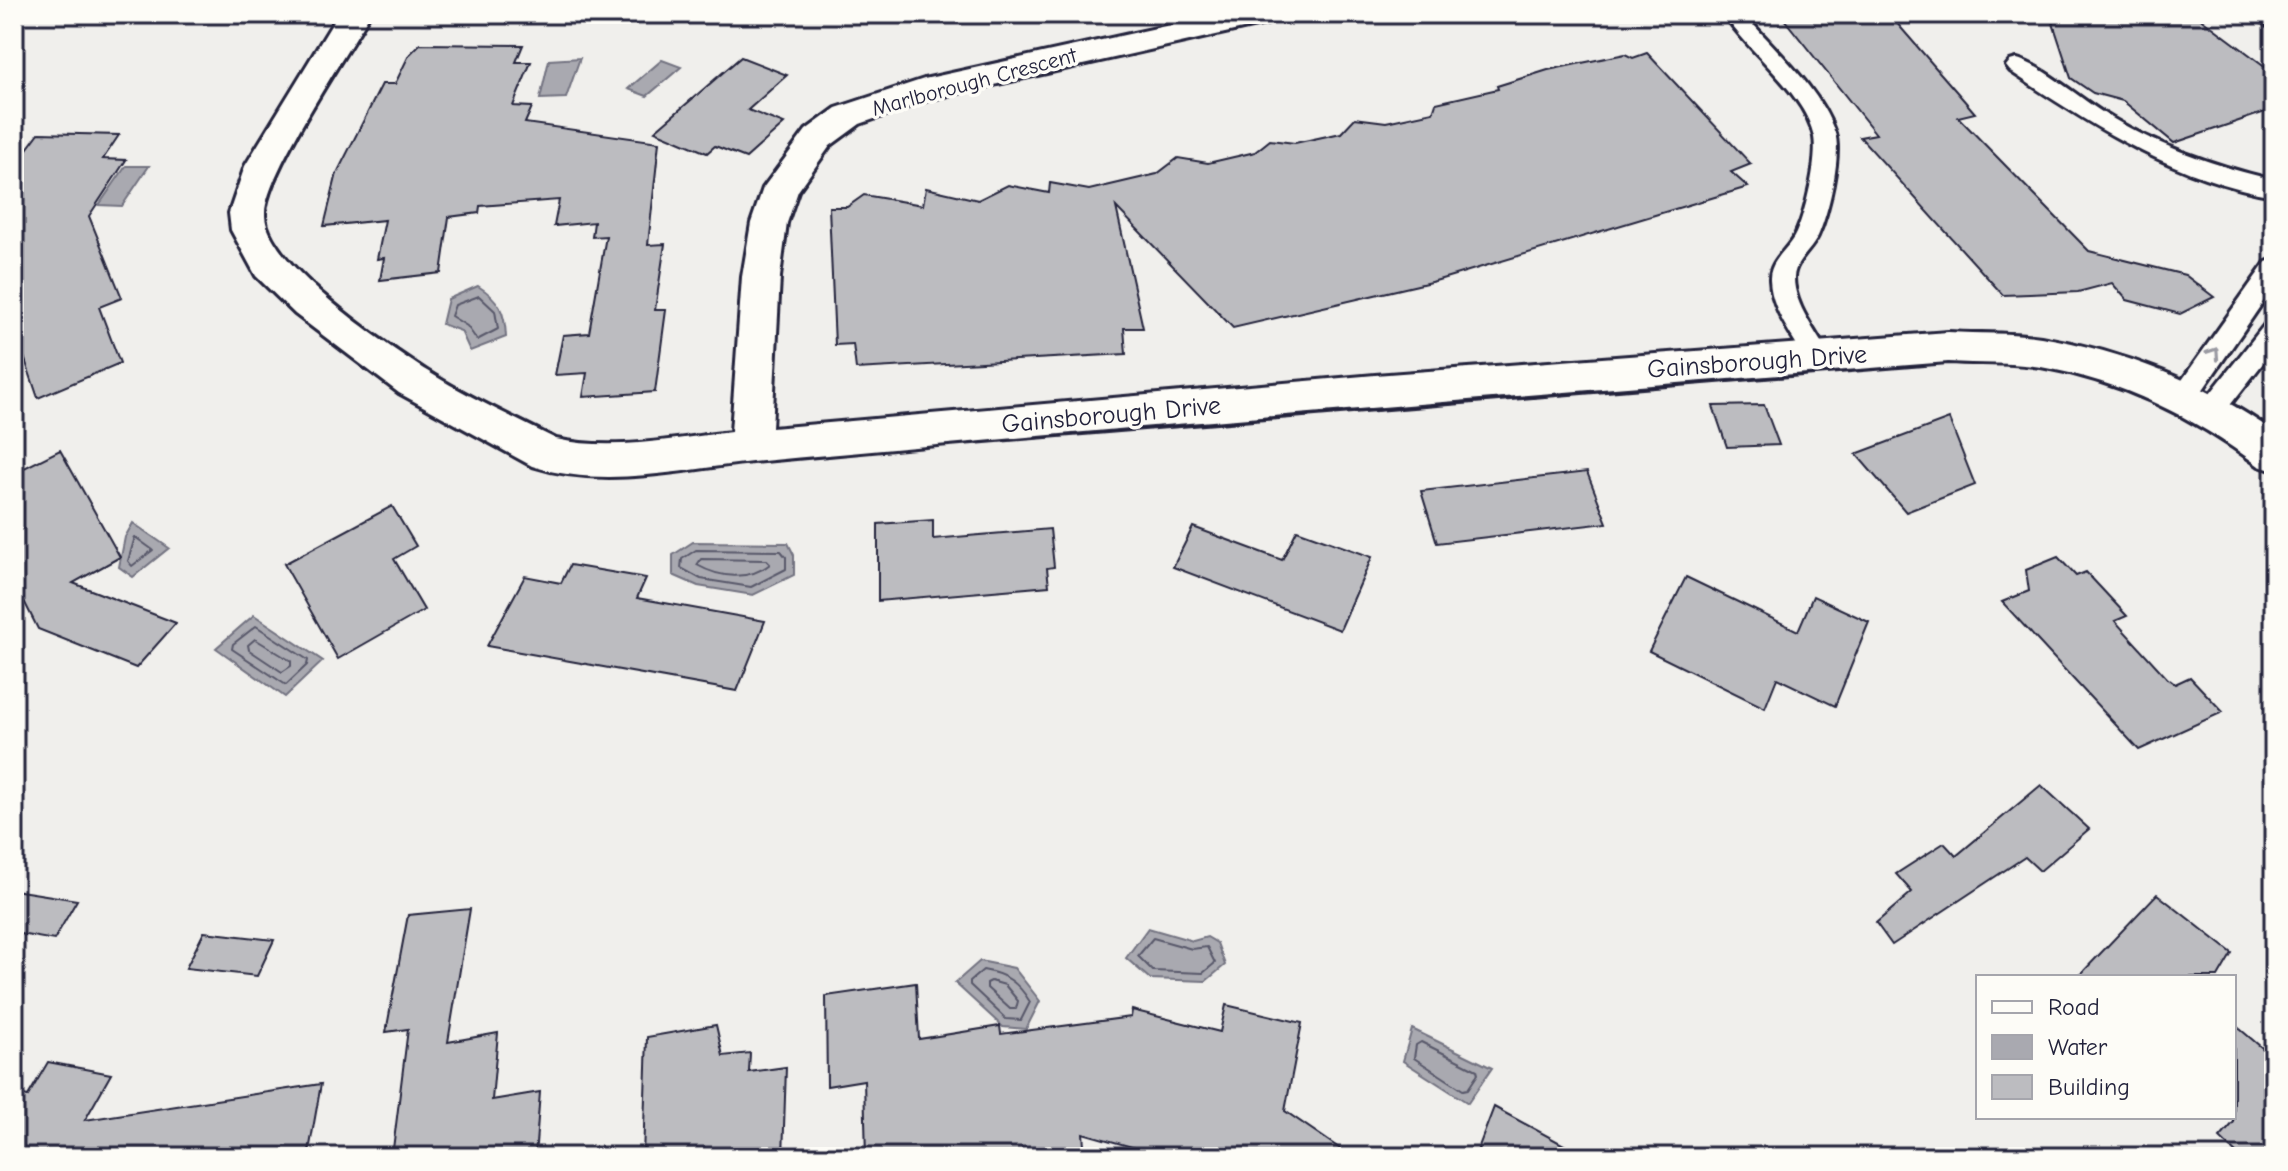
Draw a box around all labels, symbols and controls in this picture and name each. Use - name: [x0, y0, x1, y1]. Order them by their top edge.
- street label: Marlborough Crescent: [869, 42, 1080, 122]
- street label: Gainsborough Drive: [1646, 339, 1868, 385]
- one-way arrow: [2204, 348, 2219, 362]
- street label: Gainsborough Drive: [1000, 390, 1222, 440]
- legend: [1976, 975, 2236, 1119]
- text: Road: [2048, 993, 2100, 1021]
- text: Water: [2048, 1033, 2108, 1061]
- text: Building: [2048, 1073, 2130, 1101]

